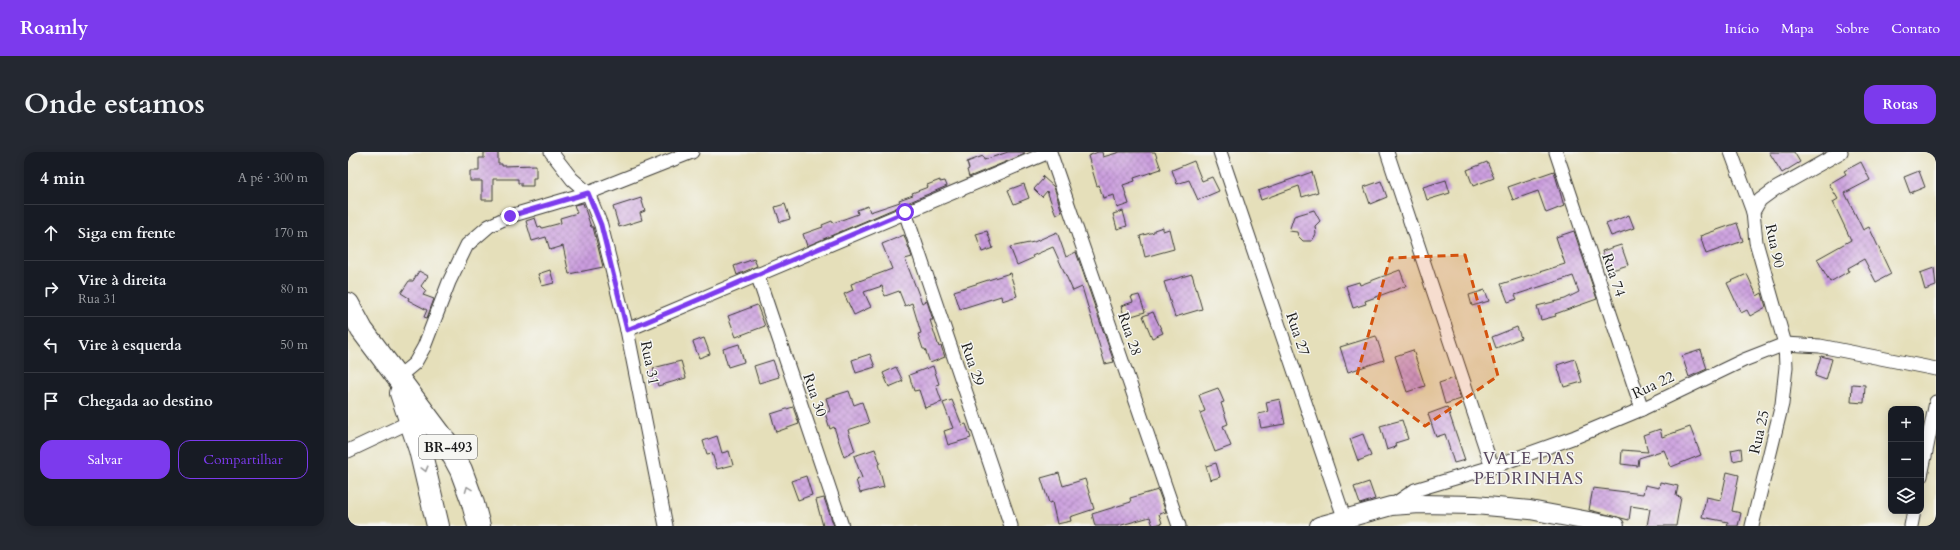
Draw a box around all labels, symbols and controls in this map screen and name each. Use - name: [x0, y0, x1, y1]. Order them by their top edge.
- text: Roamly: [20, 15, 88, 41]
- text: Início: [1724, 19, 1759, 38]
- text: Mapa: [1781, 19, 1814, 38]
- text: Sobre: [1836, 19, 1869, 38]
- text: Contato: [1891, 19, 1940, 38]
- text: Onde estamos: [24, 85, 205, 123]
- button: Rotas: [1864, 85, 1936, 124]
- text: 4 min: [40, 167, 85, 190]
- text: A pé · 300 m: [238, 169, 308, 187]
- route start: [896, 203, 914, 221]
- route end: [501, 207, 519, 225]
- icon: ahead: [40, 222, 62, 244]
- street label: Rua 90: [1761, 222, 1789, 270]
- text: Siga em frente: [78, 223, 176, 243]
- text: 170 m: [274, 224, 308, 242]
- street label: Rua 74: [1597, 251, 1631, 300]
- text: Vire à direita: [78, 270, 166, 290]
- icon: right: [40, 278, 62, 300]
- text: 80 m: [280, 280, 308, 298]
- text: Rua 31: [78, 290, 117, 308]
- street label: Rua 28: [1113, 310, 1147, 358]
- street label: Rua 27: [1281, 310, 1315, 359]
- icon: left: [40, 334, 62, 356]
- text: Vire à esquerda: [78, 335, 182, 355]
- text: 50 m: [280, 336, 308, 354]
- street label: Rua 31: [636, 339, 664, 387]
- street label: Rua 29: [956, 340, 990, 389]
- street label: Rua 22: [1629, 366, 1678, 403]
- street label: Rua 30: [798, 371, 832, 420]
- icon: arrive: [40, 390, 62, 412]
- text: Chegada ao destino: [78, 391, 213, 411]
- map controls: [1888, 406, 1924, 514]
- button: +: [1888, 406, 1924, 442]
- street label: Rua 25: [1744, 408, 1774, 456]
- road number: BR-493: [419, 435, 477, 459]
- button: Salvar: [40, 440, 170, 479]
- button: Compartilhar: [178, 440, 308, 479]
- button: −: [1888, 442, 1924, 478]
- district label: VALE DAS PEDRINHAS: [1474, 447, 1584, 490]
- one-way arrow: [420, 465, 429, 472]
- button: layers: [1888, 478, 1924, 514]
- one-way arrow: [464, 485, 472, 492]

